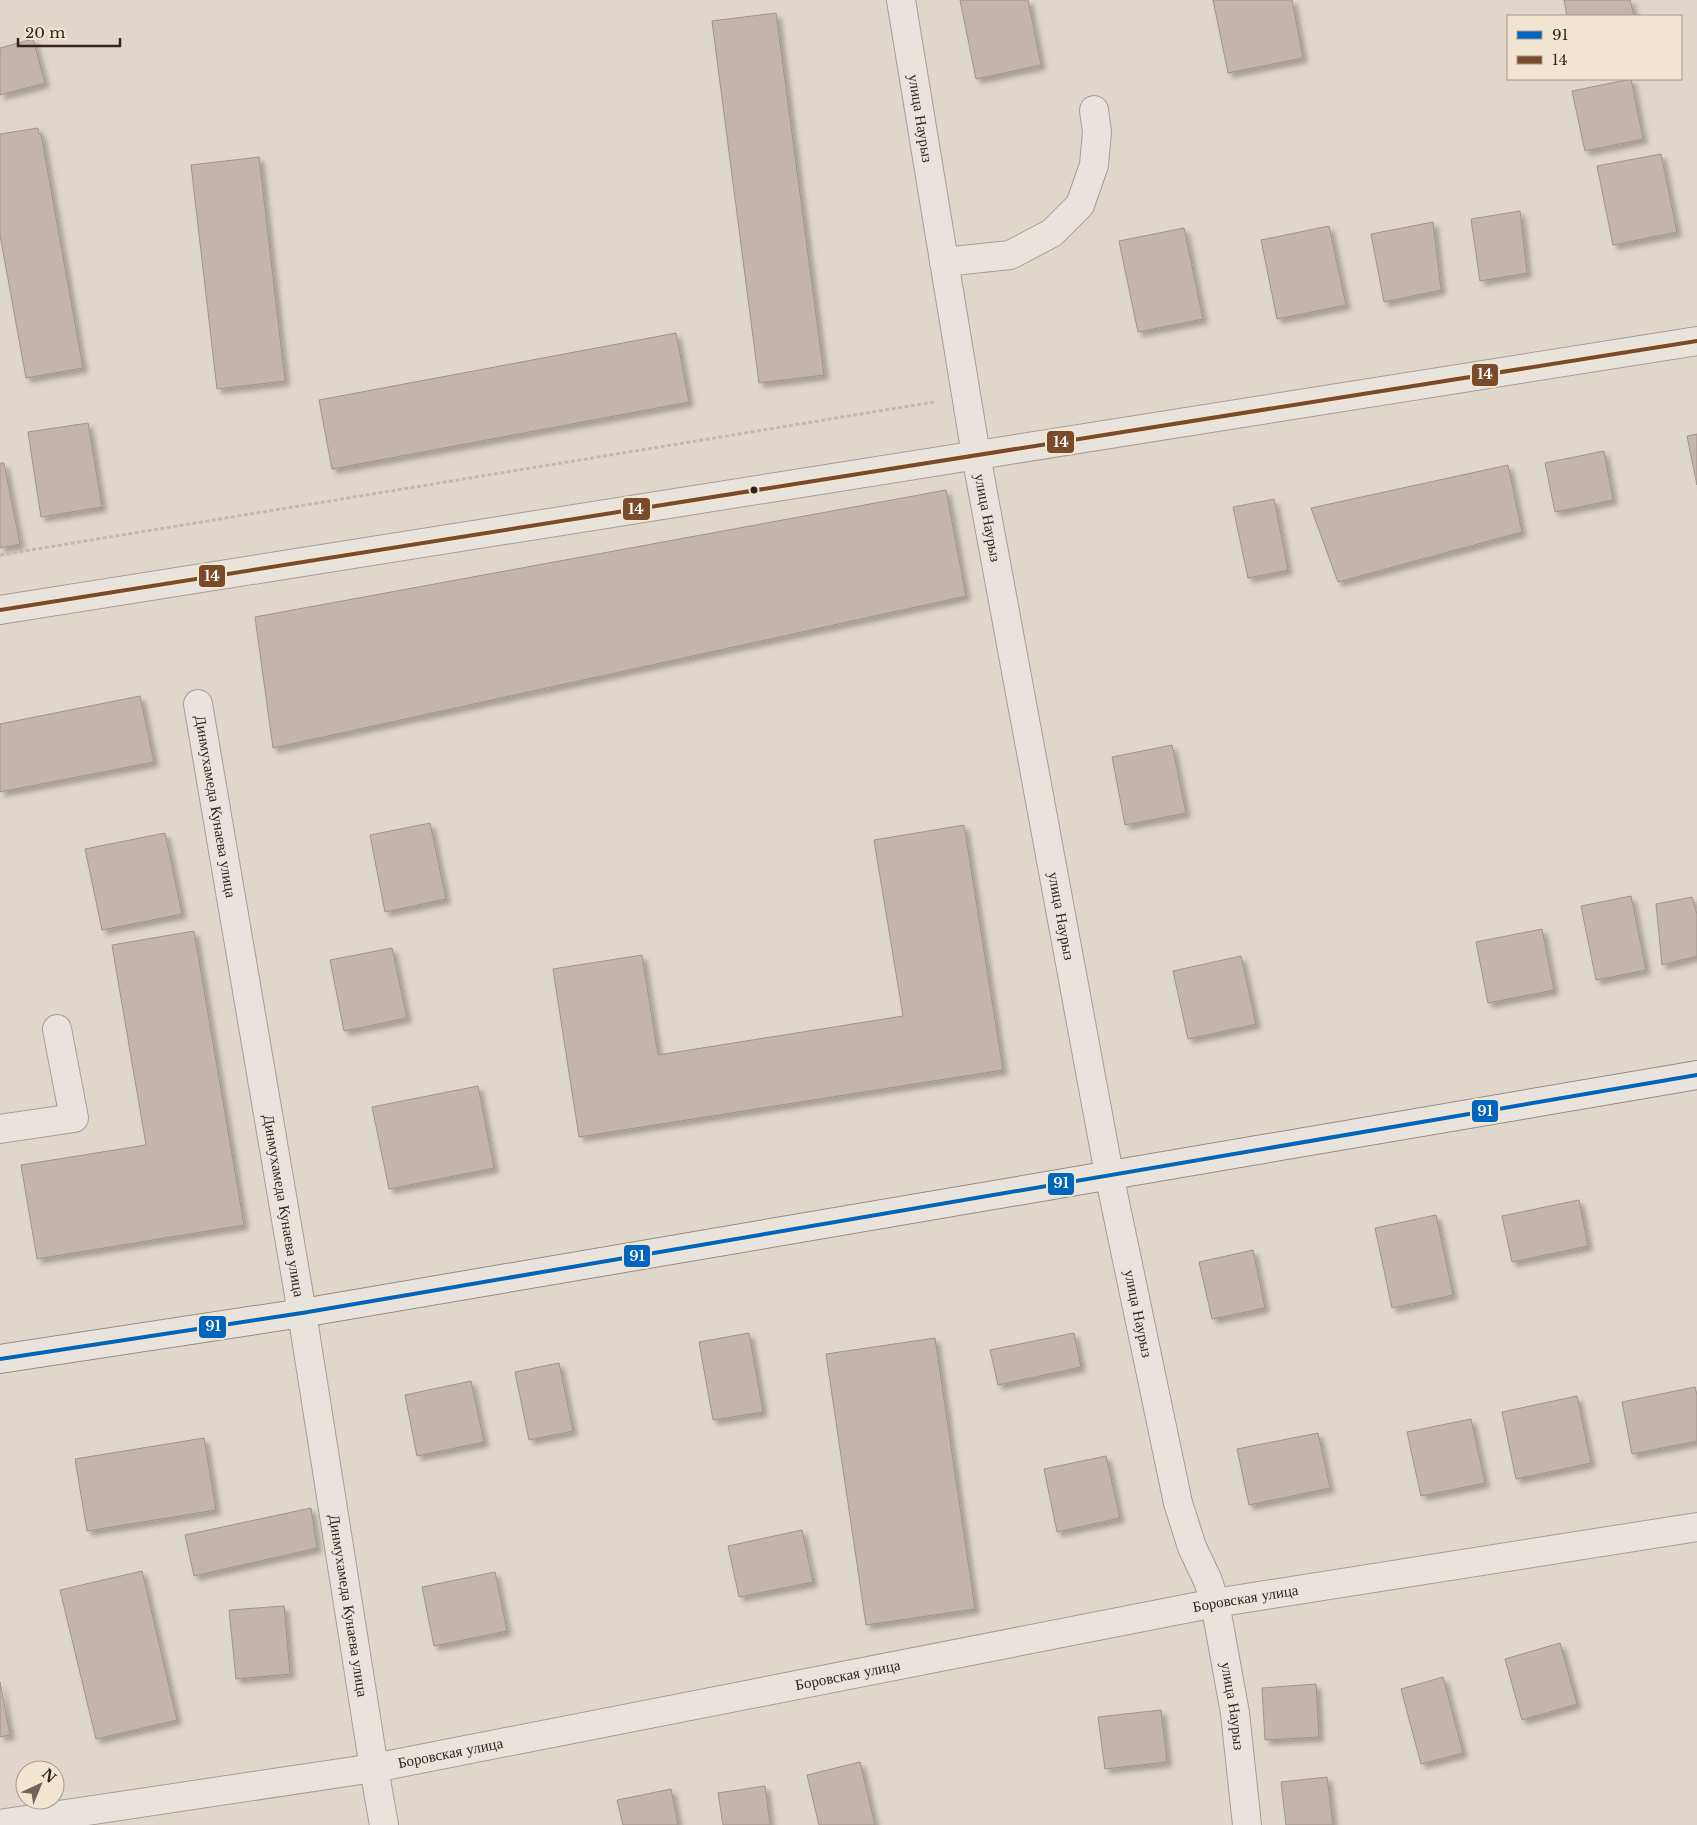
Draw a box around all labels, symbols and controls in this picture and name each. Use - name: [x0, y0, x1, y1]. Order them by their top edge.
- scale bar: [18, 15, 120, 47]
- legend: [1507, 15, 1682, 80]
- text: 20 m: [25, 23, 65, 42]
- text: 91: [1552, 25, 1568, 44]
- text: 14: [1552, 50, 1567, 69]
- street label: улица Наурыз: [904, 73, 938, 164]
- line badge: 14: [1471, 363, 1499, 387]
- text: 14: [1477, 365, 1493, 383]
- line badge: 14: [1046, 430, 1075, 454]
- text: 14: [1053, 433, 1069, 451]
- street label: улица Наурыз: [971, 472, 1006, 563]
- unlabelled marker: [749, 485, 759, 495]
- line badge: 14: [622, 497, 651, 521]
- text: 14: [628, 500, 644, 518]
- line badge: 14: [198, 564, 226, 588]
- text: 14: [204, 567, 220, 585]
- street label: Динмухамеда Кунаева улица: [191, 714, 241, 899]
- street label: улица Наурыз: [1044, 870, 1079, 962]
- line badge: 91: [1471, 1099, 1499, 1123]
- text: 91: [1477, 1102, 1493, 1120]
- street label: Динмухамеда Кунаева улица: [259, 1113, 309, 1299]
- line badge: 91: [1047, 1172, 1075, 1196]
- text: 91: [1053, 1174, 1069, 1192]
- line badge: 91: [623, 1244, 651, 1268]
- text: 91: [629, 1247, 645, 1265]
- street label: улица Наурыз: [1120, 1268, 1157, 1359]
- line badge: 91: [198, 1315, 227, 1339]
- text: 91: [205, 1317, 221, 1335]
- street label: Динмухамеда Кунаева улица: [325, 1513, 373, 1698]
- street label: Боровская улица: [1191, 1580, 1300, 1616]
- street label: Боровская улица: [793, 1655, 902, 1694]
- street label: улица Наурыз: [1217, 1660, 1249, 1751]
- street label: Боровская улица: [396, 1733, 505, 1772]
- north arrow: [15, 1760, 65, 1810]
- text: N: [38, 1765, 60, 1787]

